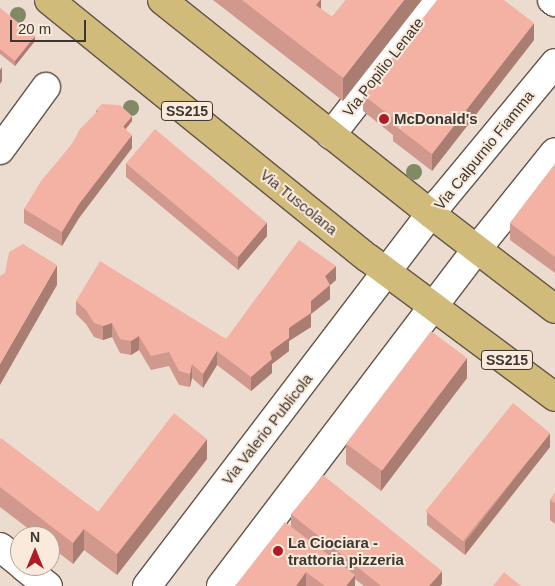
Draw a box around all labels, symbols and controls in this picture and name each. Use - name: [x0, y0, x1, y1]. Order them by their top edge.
- scale bar: [12, 10, 89, 42]
- street label: Via Popilio Lenate: [339, 14, 427, 120]
- text: 20 m: [18, 20, 51, 37]
- street label: Via Calpurnio Fiamma: [430, 87, 538, 213]
- road number: SS215: [161, 100, 213, 122]
- place label: McDonald's: [394, 110, 478, 128]
- marker: McDonald's: [378, 113, 390, 125]
- street label: Via Tuscolana: [257, 165, 341, 239]
- road number: SS215: [481, 348, 533, 372]
- street label: Via Valerio Publicola: [218, 370, 316, 488]
- north arrow: [10, 526, 60, 576]
- text: N: [30, 529, 40, 545]
- place label: La Ciociara - trattoria pizzeria: [288, 533, 404, 568]
- marker: La Ciociara - trattoria pizzeria: [272, 545, 284, 557]

